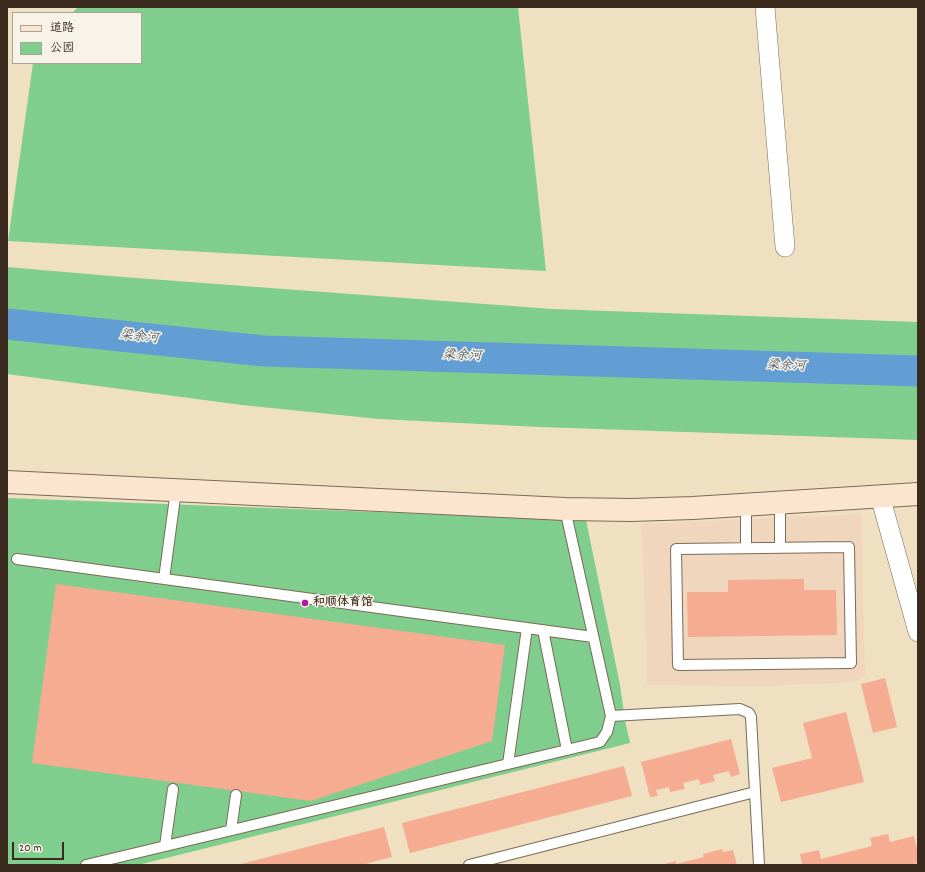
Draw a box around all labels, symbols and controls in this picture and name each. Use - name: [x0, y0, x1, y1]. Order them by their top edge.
- legend: [12, 12, 142, 64]
- text: 道路: [50, 20, 74, 37]
- text: 公园: [50, 40, 74, 57]
- water label: 梁余河: [119, 328, 159, 348]
- water label: 梁余河: [442, 349, 482, 365]
- water label: 梁余河: [766, 359, 806, 375]
- place label: 和顺体育馆: [313, 596, 373, 610]
- marker: 和顺体育馆: [300, 598, 310, 608]
- scale bar: [14, 834, 66, 860]
- text: 20 m: [19, 840, 42, 857]

